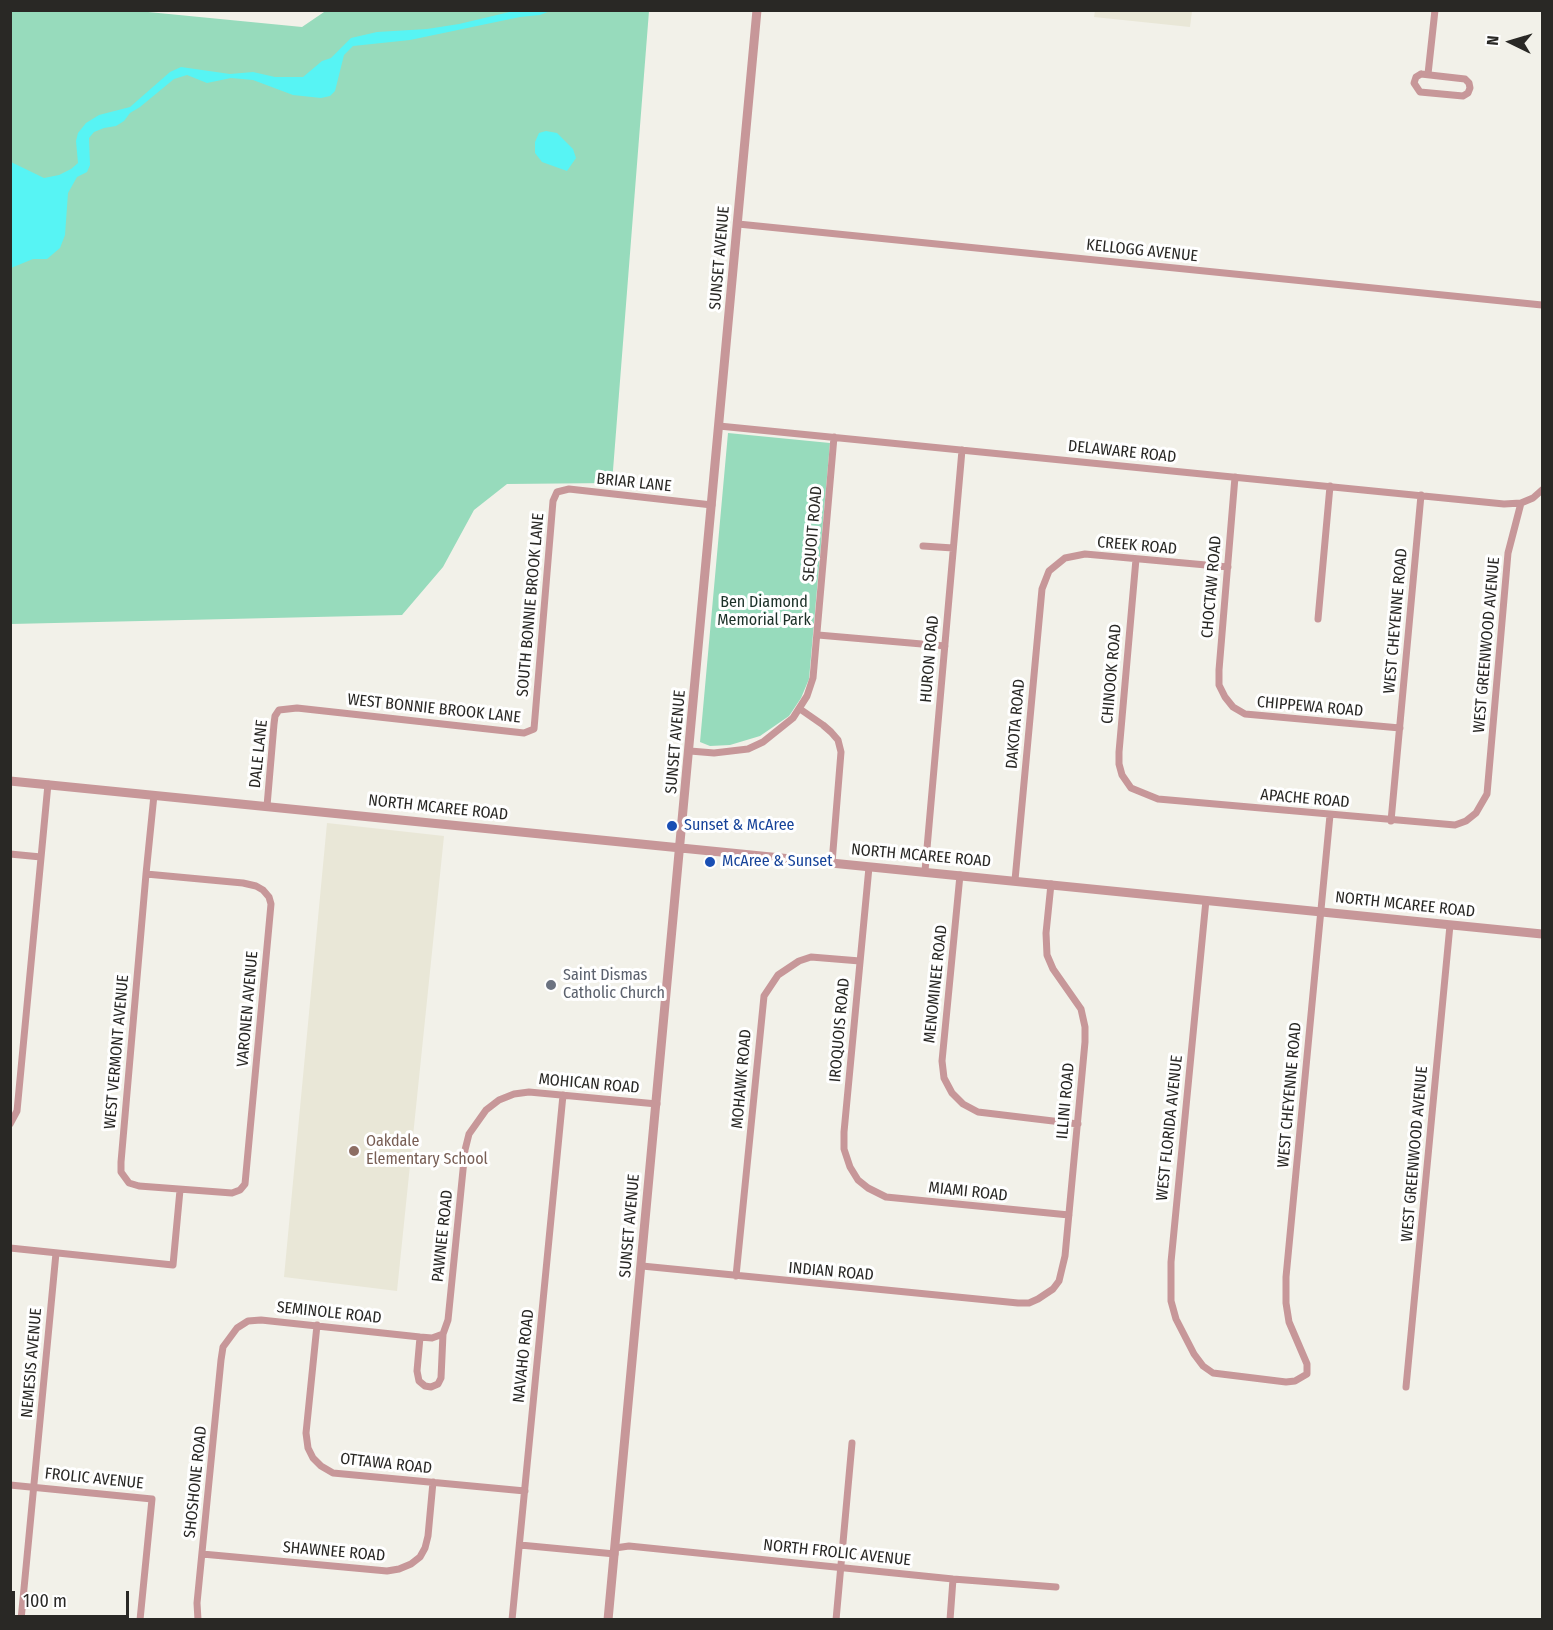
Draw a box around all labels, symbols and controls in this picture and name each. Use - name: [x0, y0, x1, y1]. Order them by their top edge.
- north arrow: [1481, 12, 1541, 72]
- text: N: [1483, 35, 1502, 46]
- street label: SUNSET AVENUE: [706, 205, 734, 311]
- street label: KELLOGG AVENUE: [1085, 236, 1199, 266]
- street label: DELAWARE ROAD: [1067, 437, 1177, 467]
- street label: BRIAR LANE: [596, 470, 672, 496]
- street label: SEQUOIT ROAD: [799, 485, 827, 583]
- street label: SOUTH BONNIE BROOK LANE: [513, 512, 549, 698]
- street label: CREEK ROAD: [1096, 533, 1178, 559]
- street label: CHOCTAW ROAD: [1198, 535, 1226, 639]
- street label: WEST CHEYENNE ROAD: [1380, 548, 1412, 694]
- street label: WEST GREENWOOD AVENUE: [1470, 556, 1504, 734]
- park label: Ben Diamond Memorial Park: [717, 593, 811, 631]
- street label: HURON ROAD: [917, 615, 943, 703]
- street label: CHINOOK ROAD: [1098, 623, 1126, 725]
- street label: DAKOTA ROAD: [1003, 678, 1029, 770]
- street label: SUNSET AVENUE: [662, 689, 690, 795]
- street label: WEST BONNIE BROOK LANE: [346, 690, 522, 728]
- street label: CHIPPEWA ROAD: [1256, 693, 1364, 721]
- street label: DALE LANE: [246, 719, 272, 789]
- street label: APACHE ROAD: [1260, 786, 1350, 812]
- street label: NORTH MCAREE ROAD: [367, 791, 509, 825]
- place label: Sunset & McAree: [684, 816, 794, 836]
- marker: Sunset & McAree: [665, 819, 679, 833]
- street label: NORTH MCAREE ROAD: [850, 840, 992, 872]
- place label: McAree & Sunset: [722, 852, 832, 872]
- marker: McAree & Sunset: [703, 855, 717, 869]
- street label: NORTH MCAREE ROAD: [1334, 888, 1476, 922]
- street label: MENOMINEE ROAD: [920, 924, 952, 1044]
- street label: VARONEN AVENUE: [233, 950, 263, 1068]
- place label: Saint Dismas Catholic Church: [563, 966, 665, 1004]
- street label: WEST VERMONT AVENUE: [101, 974, 133, 1130]
- street label: IROQUOIS ROAD: [826, 977, 854, 1083]
- marker: Saint Dismas Catholic Church: [544, 978, 558, 992]
- street label: WEST CHEYENNE ROAD: [1274, 1022, 1306, 1168]
- street label: MOHAWK ROAD: [728, 1028, 756, 1130]
- street label: WEST FLORIDA AVENUE: [1153, 1054, 1187, 1202]
- street label: ILLINI ROAD: [1053, 1062, 1079, 1140]
- street label: WEST GREENWOOD AVENUE: [1398, 1065, 1432, 1243]
- street label: MOHICAN ROAD: [538, 1070, 640, 1098]
- place label: Oakdale Elementary School: [366, 1132, 488, 1170]
- marker: Oakdale Elementary School: [347, 1144, 361, 1158]
- street label: SUNSET AVENUE: [616, 1173, 644, 1279]
- street label: MIAMI ROAD: [927, 1178, 1009, 1206]
- street label: PAWNEE ROAD: [429, 1189, 457, 1283]
- street label: INDIAN ROAD: [788, 1259, 874, 1285]
- street label: SEMINOLE ROAD: [276, 1298, 382, 1328]
- street label: NEMESIS AVENUE: [18, 1307, 46, 1419]
- street label: NAVAHO ROAD: [510, 1308, 538, 1404]
- street label: SHOSHONE ROAD: [181, 1425, 211, 1539]
- street label: OTTAWA ROAD: [339, 1450, 433, 1478]
- street label: FROLIC AVENUE: [44, 1464, 144, 1494]
- street label: NORTH FROLIC AVENUE: [762, 1536, 912, 1570]
- street label: SHAWNEE ROAD: [282, 1538, 386, 1566]
- scale bar: [15, 1579, 132, 1617]
- text: 100 m: [23, 1590, 67, 1612]

